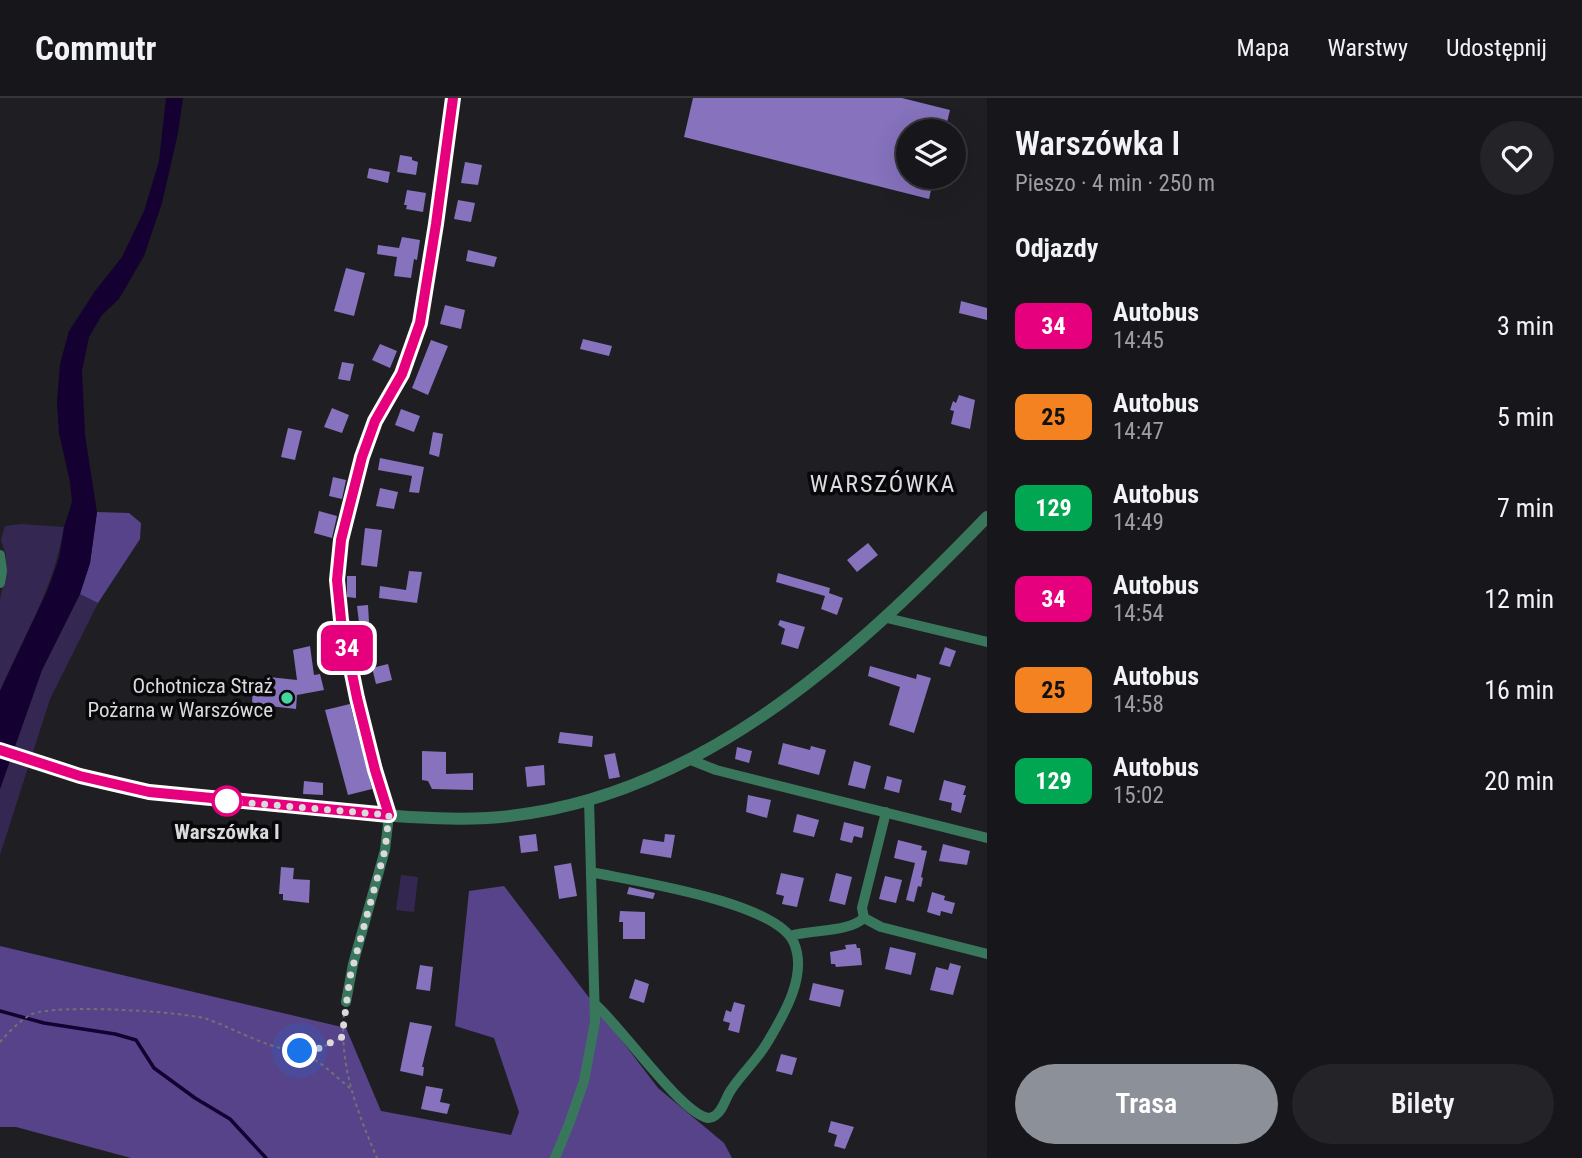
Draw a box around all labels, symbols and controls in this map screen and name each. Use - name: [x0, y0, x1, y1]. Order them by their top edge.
- text: Commutr: [35, 29, 156, 68]
- text: Mapa: [1237, 34, 1290, 62]
- text: Warstwy: [1328, 34, 1408, 62]
- text: Udostępnij: [1446, 34, 1547, 62]
- map controls: [896, 119, 966, 189]
- button: layers: [896, 119, 966, 189]
- button: heart: [1480, 121, 1554, 195]
- text: Warszówka I: [1015, 124, 1180, 163]
- text: Pieszo · 4 min · 250 m: [1015, 170, 1215, 197]
- text: Odjazdy: [1015, 233, 1098, 263]
- text: Autobus: [1113, 297, 1199, 327]
- text: 3 min: [1497, 311, 1554, 341]
- text: 34: [1041, 312, 1066, 340]
- text: 14:45: [1113, 327, 1164, 354]
- text: Autobus: [1113, 388, 1199, 418]
- text: 5 min: [1497, 402, 1554, 432]
- text: 25: [1041, 403, 1066, 431]
- text: 14:47: [1113, 418, 1164, 445]
- district label: WARSZÓWKA: [810, 470, 956, 498]
- text: Autobus: [1113, 479, 1199, 509]
- text: 7 min: [1497, 493, 1554, 523]
- text: 129: [1035, 494, 1072, 522]
- text: 14:49: [1113, 509, 1164, 536]
- text: Autobus: [1113, 570, 1199, 600]
- text: 12 min: [1484, 584, 1554, 614]
- text: 34: [1041, 585, 1066, 613]
- text: 14:54: [1113, 600, 1164, 627]
- line badge: 34: [316, 625, 378, 671]
- text: 34: [335, 634, 359, 662]
- text: Autobus: [1113, 661, 1199, 691]
- place label: Ochotnicza Straż Pożarna w Warszówce: [87, 674, 273, 722]
- text: 16 min: [1484, 675, 1554, 705]
- text: 25: [1041, 676, 1066, 704]
- marker: Ochotnicza Straż Pożarna w Warszówce: [279, 690, 295, 706]
- text: 14:58: [1113, 691, 1164, 718]
- text: Autobus: [1113, 752, 1199, 782]
- text: 20 min: [1484, 766, 1554, 796]
- text: 129: [1035, 767, 1072, 795]
- text: 15:02: [1113, 782, 1164, 809]
- marker: Warszówka I: [212, 786, 242, 816]
- place label: Warszówka I: [174, 820, 280, 844]
- your location: [282, 1033, 317, 1068]
- button: Trasa: [1015, 1064, 1278, 1144]
- button: Bilety: [1292, 1064, 1554, 1144]

